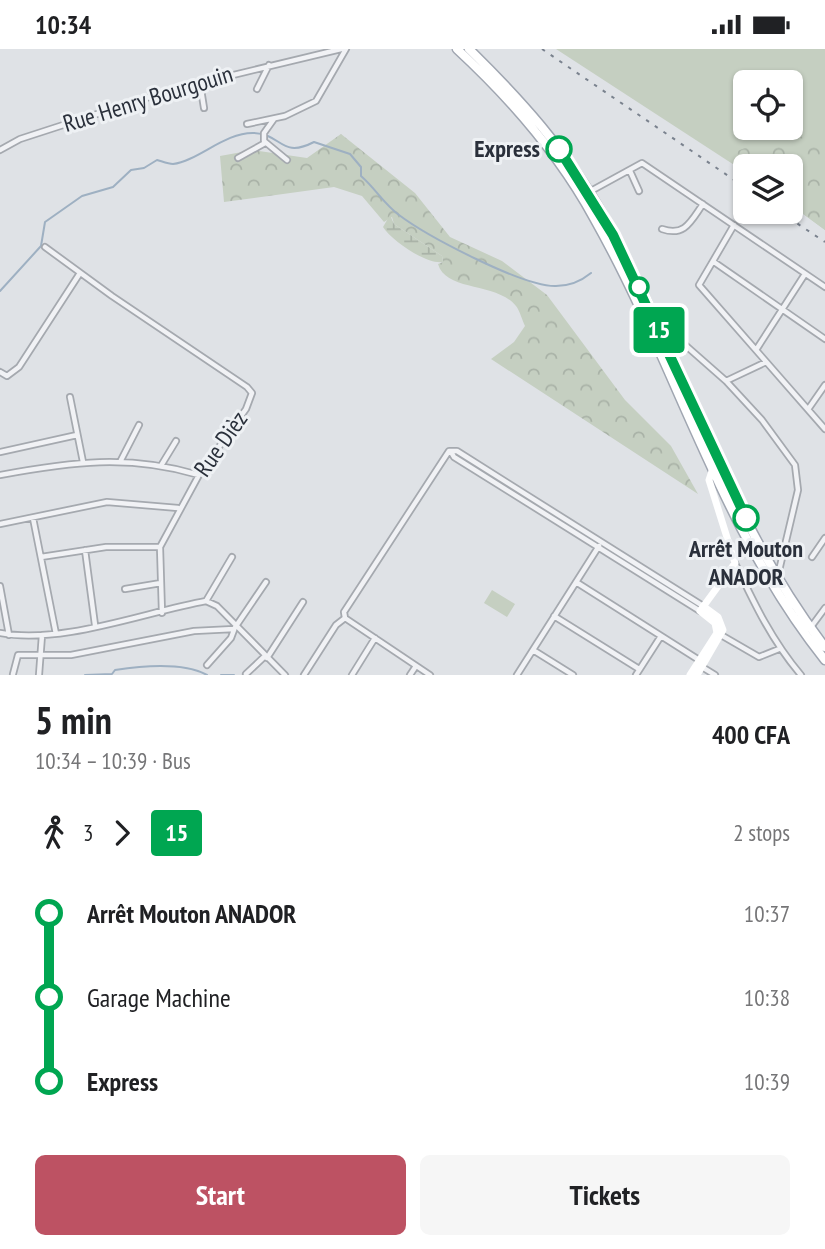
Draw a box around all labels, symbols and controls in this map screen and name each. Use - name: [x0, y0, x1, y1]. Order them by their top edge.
- text: 10:34: [35, 8, 91, 41]
- street label: Rue Henry Bourgouin: [59, 58, 236, 139]
- map controls: [733, 70, 803, 224]
- button: locate: [733, 70, 803, 140]
- place label: Express: [474, 133, 540, 164]
- marker: Express: [546, 136, 572, 162]
- button: layers: [733, 154, 803, 224]
- unlabelled marker: [629, 277, 649, 297]
- line badge: 15: [628, 307, 690, 353]
- text: 15: [648, 314, 670, 345]
- street label: Rue Dièz: [187, 405, 254, 483]
- marker: Arrêt Mouton ANADOR: [733, 505, 759, 531]
- place label: Arrêt Mouton ANADOR: [688, 533, 803, 592]
- text: 5 min: [35, 695, 112, 744]
- text: 400 CFA: [712, 718, 790, 751]
- text: 10:34 – 10:39 · Bus: [35, 746, 191, 775]
- icon: walk: [35, 814, 73, 852]
- icon: forward: [103, 814, 141, 852]
- text: 15: [165, 817, 188, 848]
- text: 3: [83, 818, 93, 847]
- text: 2 stops: [733, 818, 790, 847]
- text: Arrêt Mouton ANADOR: [87, 897, 296, 930]
- text: 10:37: [744, 899, 790, 928]
- text: Garage Machine: [87, 981, 231, 1014]
- text: 10:38: [744, 983, 790, 1012]
- text: Express: [87, 1065, 158, 1098]
- text: 10:39: [744, 1067, 790, 1096]
- button: Start: [35, 1155, 406, 1235]
- button: Tickets: [420, 1155, 790, 1235]

